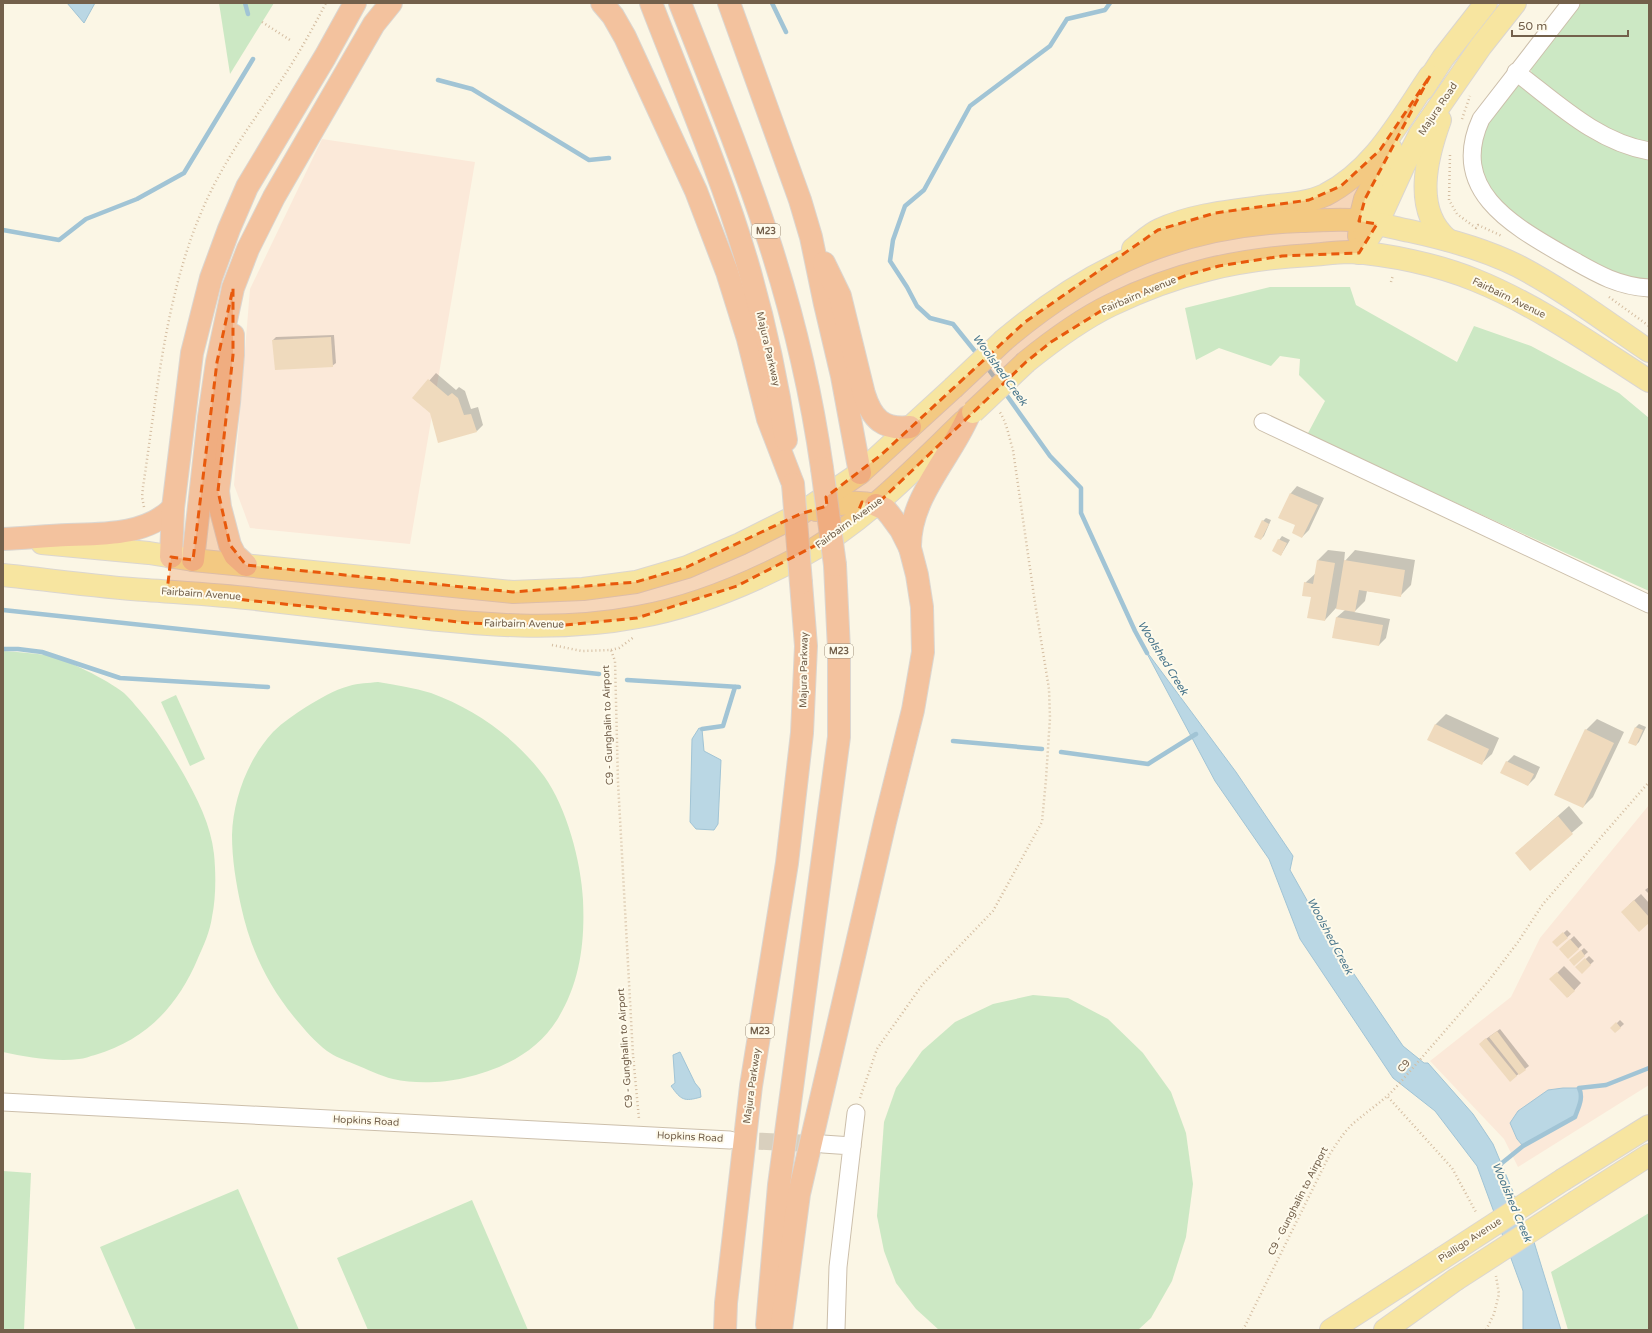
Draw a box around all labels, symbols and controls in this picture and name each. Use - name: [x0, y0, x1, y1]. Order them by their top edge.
- scale bar: [1512, 12, 1628, 38]
- text: 50 m: [1518, 19, 1547, 33]
- street label: Majura Road: [1416, 80, 1460, 138]
- road number: M23: [752, 224, 780, 238]
- street label: Fairbairn Avenue: [1100, 274, 1178, 316]
- street label: Fairbairn Avenue: [1470, 275, 1548, 321]
- street label: Majura Parkway: [754, 311, 783, 388]
- water label: Woolshed Creek: [970, 332, 1031, 409]
- street label: Fairbairn Avenue: [813, 494, 885, 551]
- street label: Fairbairn Avenue: [161, 585, 242, 603]
- street label: Fairbairn Avenue: [484, 617, 564, 631]
- water label: Woolshed Creek: [1135, 619, 1192, 698]
- street label: Majura Parkway: [797, 631, 811, 708]
- road number: M23: [825, 644, 853, 658]
- street label: C9 - Gunghalin to Airport: [600, 665, 616, 785]
- water label: Woolshed Creek: [1304, 896, 1356, 977]
- street label: C9 - Gunghalin to Airport: [615, 987, 635, 1108]
- road number: M23: [746, 1024, 774, 1038]
- street label: Majura Parkway: [741, 1047, 763, 1125]
- street label: C9: [1395, 1057, 1413, 1075]
- street label: Hopkins Road: [333, 1113, 399, 1129]
- street label: Hopkins Road: [657, 1129, 723, 1145]
- street label: C9 - Gunghalin to Airport: [1265, 1145, 1331, 1257]
- water label: Woolshed Creek: [1489, 1160, 1535, 1244]
- street label: Pialligo Avenue: [1436, 1215, 1504, 1265]

